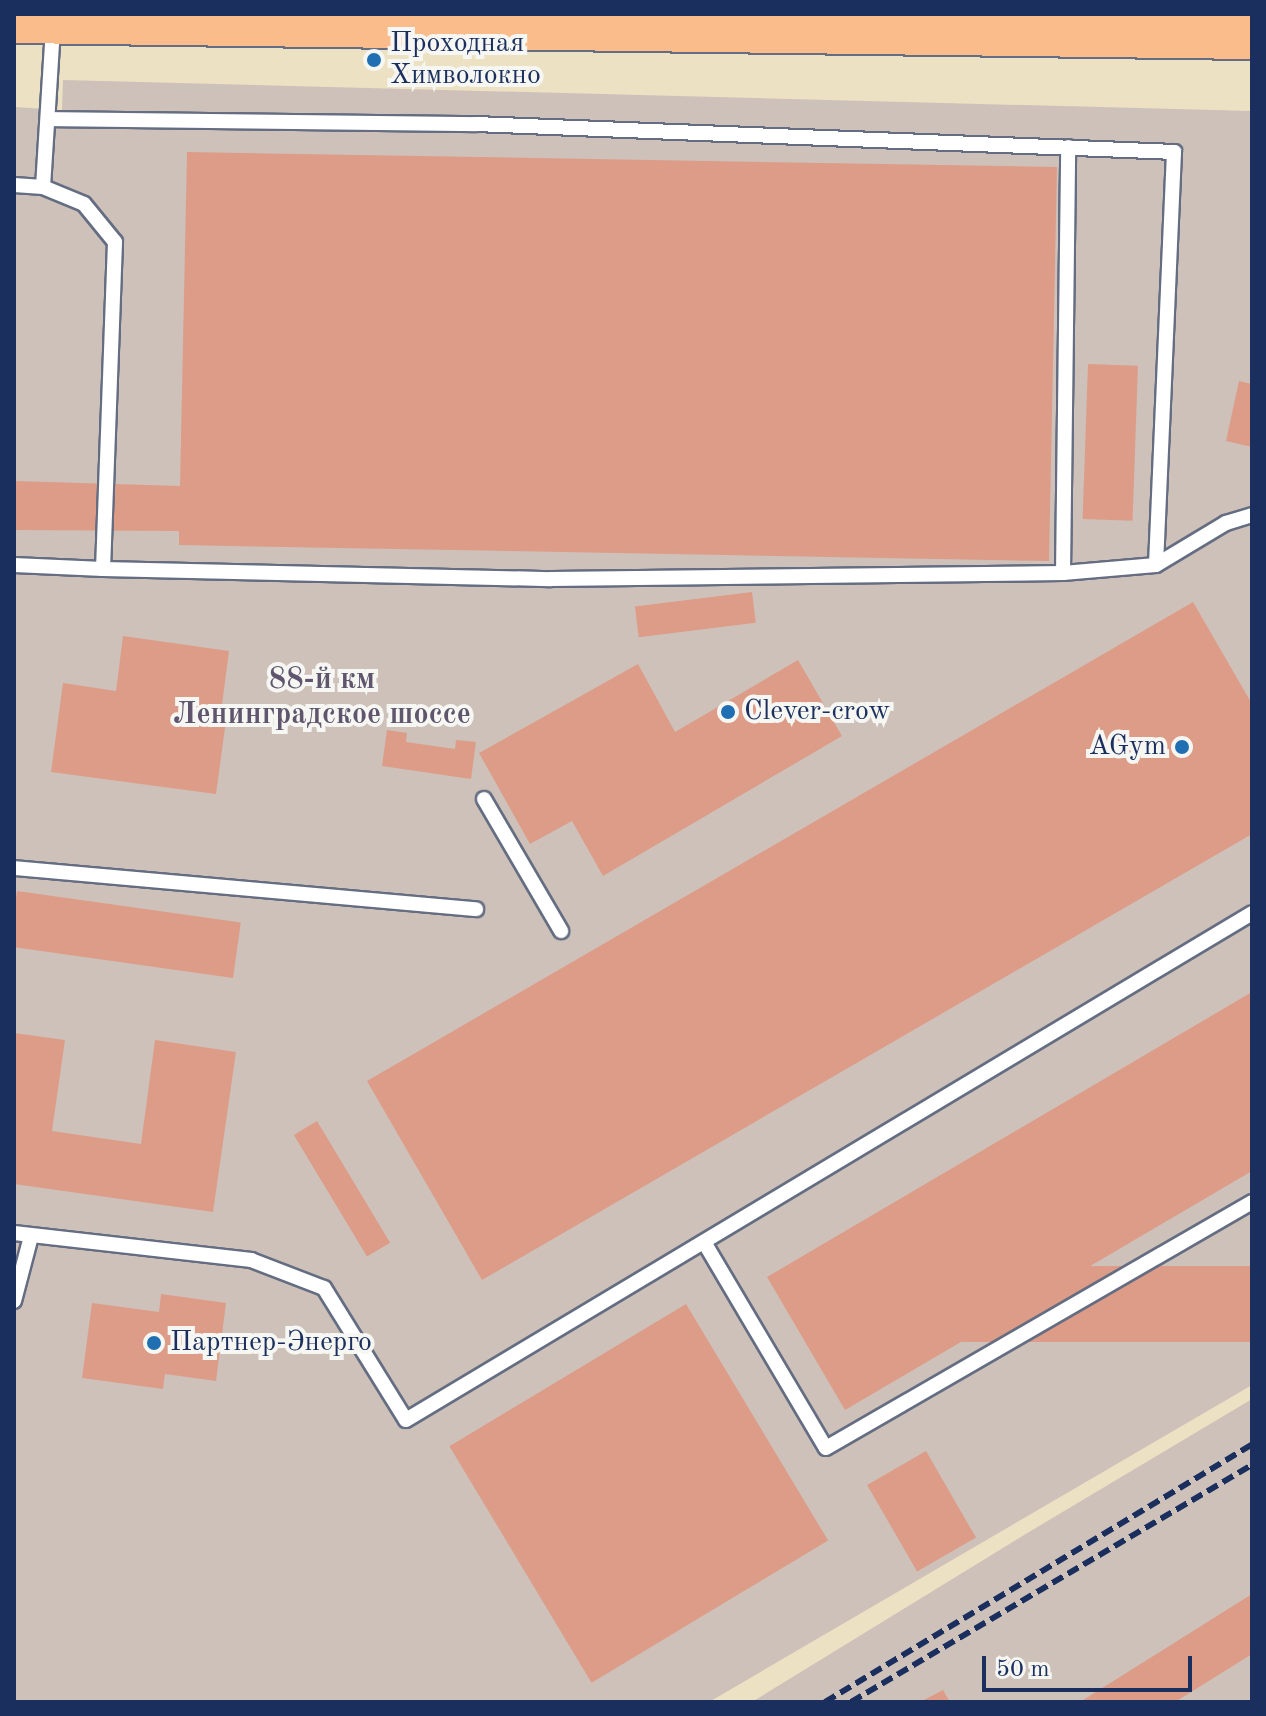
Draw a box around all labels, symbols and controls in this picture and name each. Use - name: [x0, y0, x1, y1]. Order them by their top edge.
- place label: Проходная Химволокно: [390, 27, 541, 93]
- marker: Проходная Химволокно: [365, 51, 383, 69]
- district label: 88-й км Ленинградское шоссе: [173, 662, 471, 732]
- place label: Clever-crow: [744, 695, 890, 729]
- marker: Clever-crow: [719, 703, 737, 721]
- place label: AGym: [1089, 730, 1166, 764]
- marker: AGym: [1173, 738, 1191, 756]
- place label: Партнер-Энерго: [170, 1326, 372, 1360]
- marker: Партнер-Энерго: [145, 1334, 163, 1352]
- scale bar: [986, 1640, 1196, 1690]
- text: 50 m: [996, 1658, 1050, 1682]

